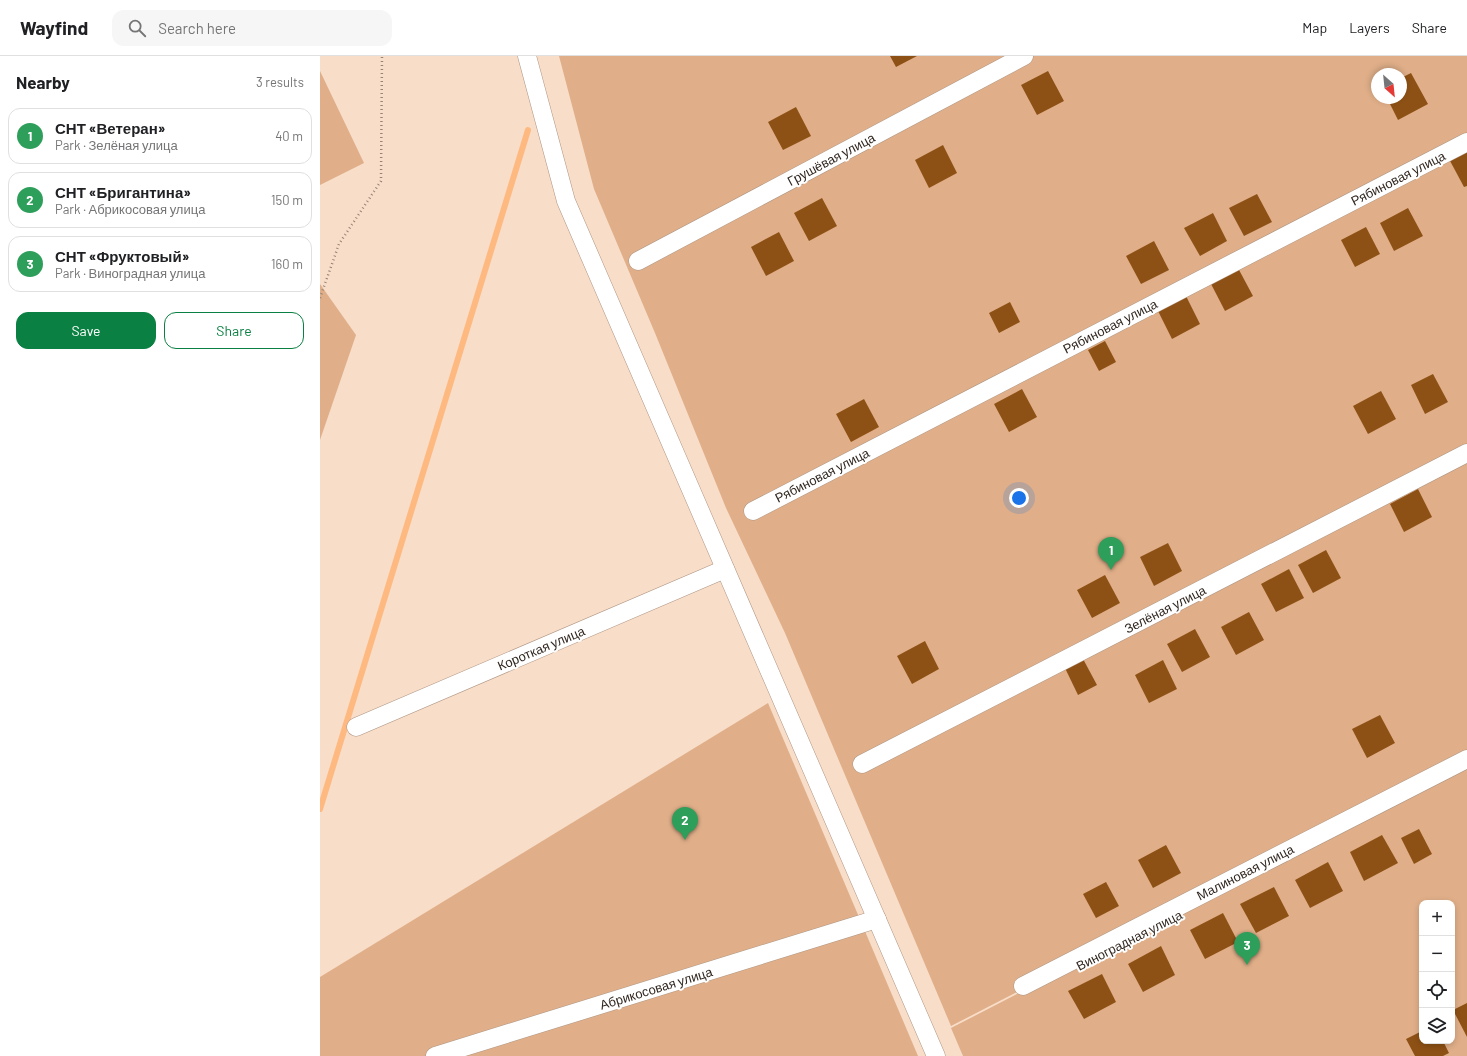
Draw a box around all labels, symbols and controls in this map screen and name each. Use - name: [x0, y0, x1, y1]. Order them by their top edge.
- search box: [112, 10, 392, 46]
- text: Wayfind: [20, 16, 88, 39]
- icon: search: [126, 17, 148, 39]
- text: Search here: [158, 19, 236, 37]
- text: Map: [1302, 19, 1327, 36]
- text: Layers: [1349, 19, 1390, 36]
- text: Share: [1412, 19, 1447, 36]
- north arrow: [1371, 68, 1407, 104]
- text: Nearby: [16, 72, 70, 92]
- text: 3 results: [256, 74, 304, 90]
- text: СНТ «Ветеран»: [55, 119, 165, 137]
- text: 1: [28, 128, 32, 144]
- text: 40 m: [275, 128, 303, 144]
- street label: Грушёвая улица: [784, 129, 878, 189]
- text: Park · Зелёная улица: [55, 137, 178, 153]
- street label: Рябиновая улица: [1348, 147, 1449, 209]
- text: СНТ «Бригантина»: [55, 183, 191, 201]
- text: 2: [26, 192, 34, 208]
- text: 150 m: [271, 192, 303, 208]
- text: Park · Абрикосовая улица: [55, 201, 205, 217]
- text: СНТ «Фруктовый»: [55, 247, 189, 265]
- text: 3: [26, 256, 34, 272]
- text: 160 m: [271, 256, 303, 272]
- text: Park · Виноградная улица: [55, 265, 205, 281]
- street label: Рябиновая улица: [1060, 295, 1161, 357]
- button: Save: [16, 312, 156, 349]
- button: Share: [164, 312, 304, 349]
- street label: Рябиновая улица: [772, 444, 873, 506]
- your location: [1009, 488, 1029, 508]
- pin: 1: [1098, 537, 1124, 570]
- street label: Зелёная улица: [1122, 581, 1209, 636]
- street label: Короткая улица: [495, 622, 588, 674]
- pin: 2: [672, 807, 698, 840]
- street label: Малиновая улица: [1194, 840, 1297, 903]
- map controls: [1419, 900, 1455, 1044]
- button: +: [1419, 900, 1455, 936]
- street label: Виноградная улица: [1073, 906, 1185, 974]
- pin: 3: [1234, 932, 1260, 965]
- button: −: [1419, 936, 1455, 972]
- street label: Абрикосовая улица: [598, 963, 715, 1013]
- button: locate: [1419, 972, 1455, 1008]
- button: layers: [1419, 1008, 1455, 1044]

